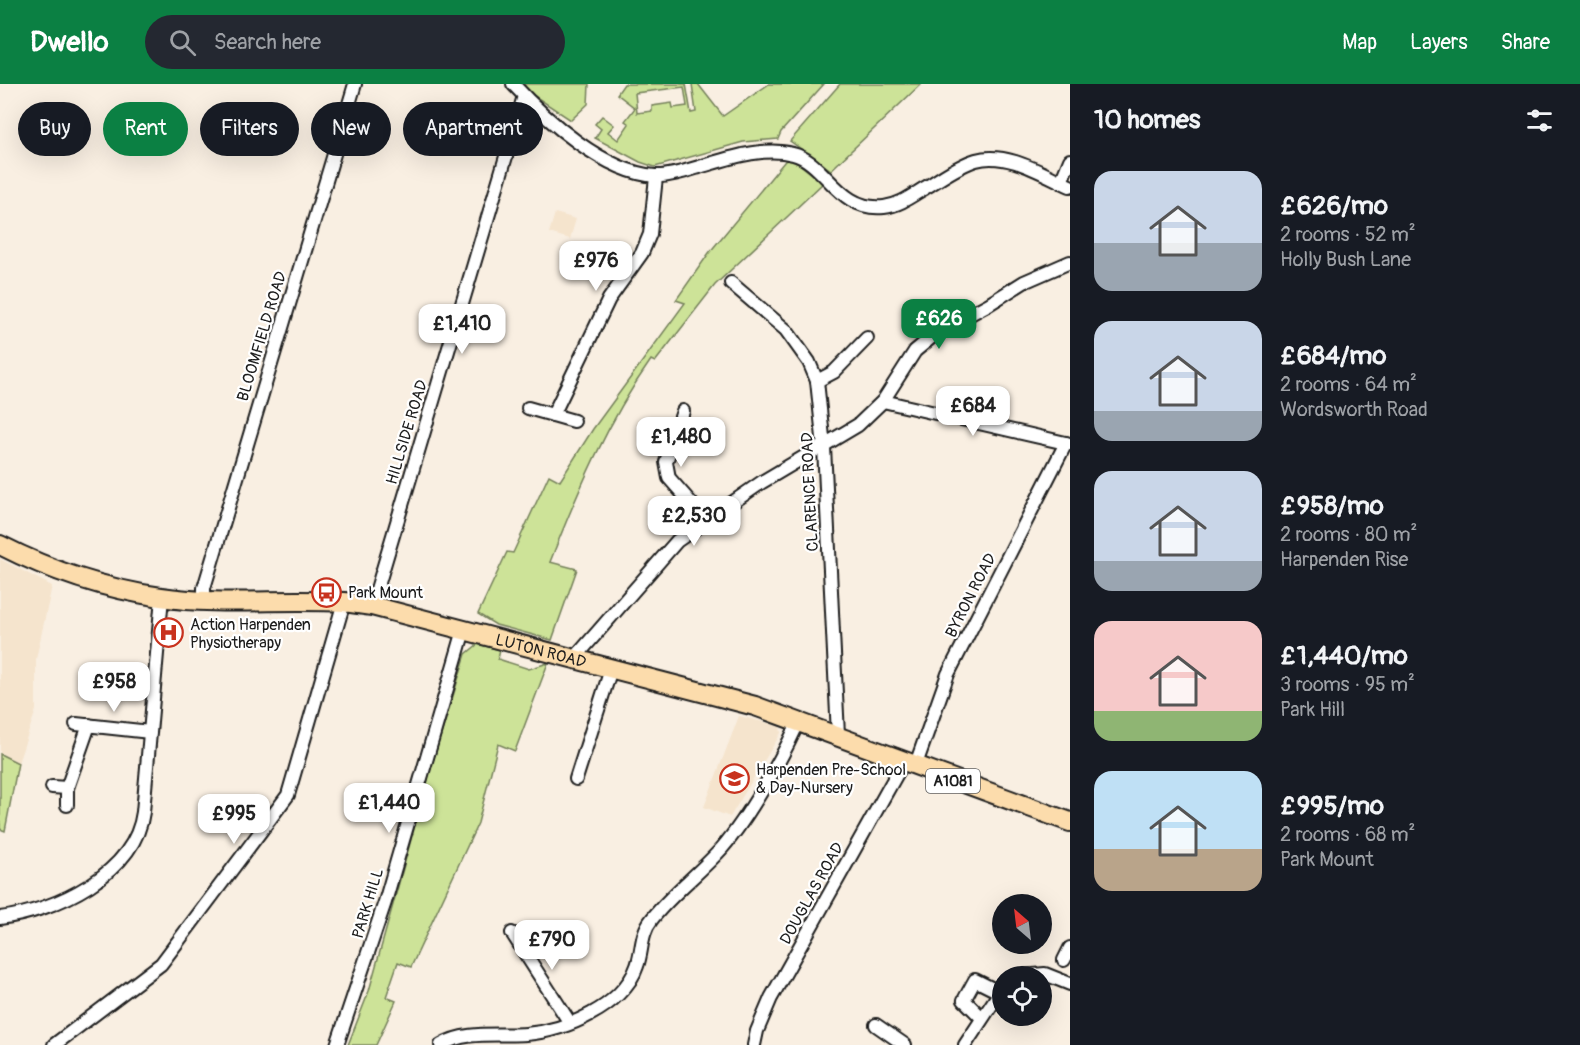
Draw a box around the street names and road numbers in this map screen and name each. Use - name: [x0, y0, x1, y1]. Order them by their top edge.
- street label: BLOOMFIELD ROAD: [233, 269, 291, 404]
- street label: HILLSIDE ROAD: [382, 378, 432, 487]
- street label: CLARENCE ROAD: [797, 432, 823, 552]
- street label: BYRON ROAD: [941, 550, 1001, 641]
- street label: LUTON ROAD: [493, 630, 588, 672]
- road number: A1081: [926, 769, 980, 793]
- street label: DOUGLAS ROAD: [776, 839, 848, 948]
- street label: PARK HILL: [348, 866, 388, 941]

